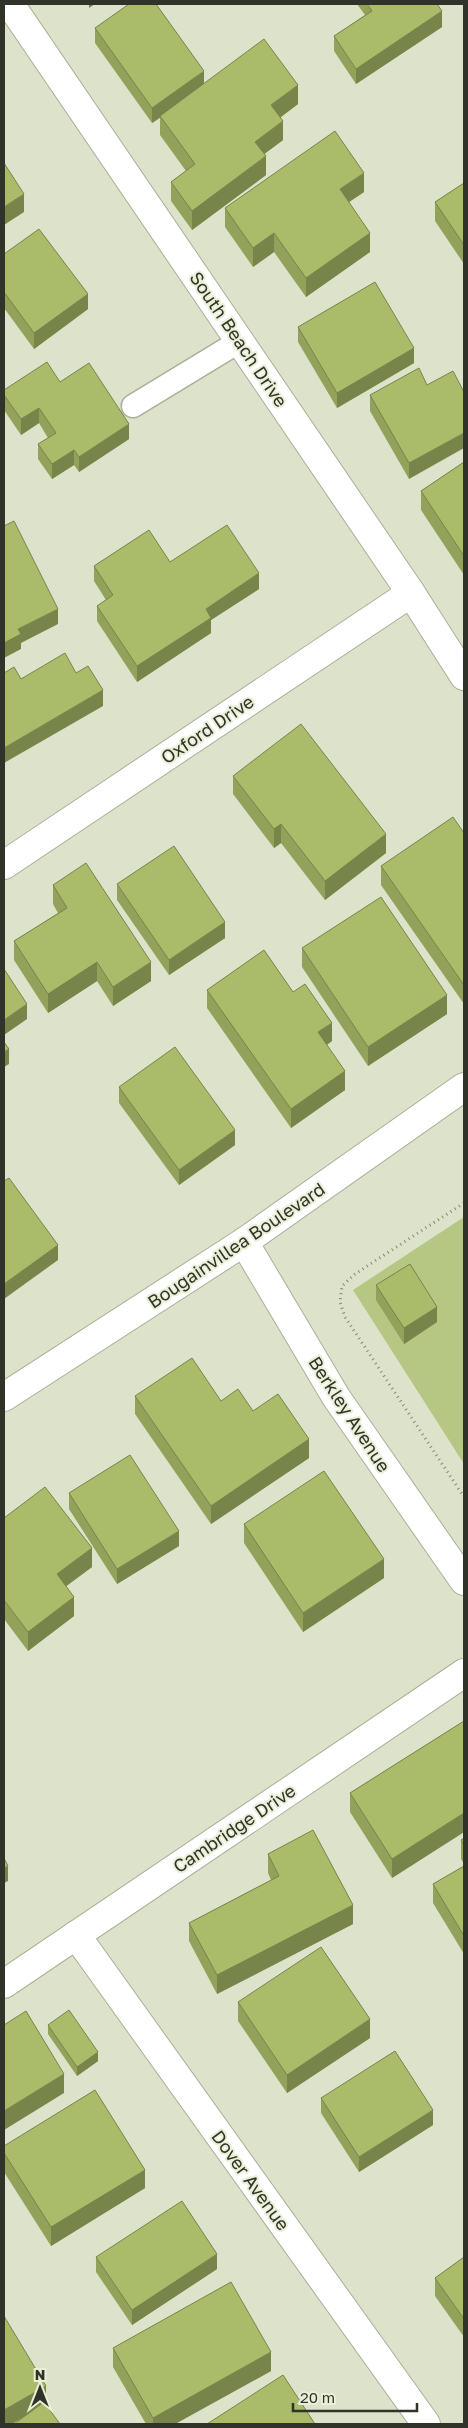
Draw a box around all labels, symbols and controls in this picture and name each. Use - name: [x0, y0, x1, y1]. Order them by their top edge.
- street label: South Beach Drive: [186, 267, 292, 411]
- street label: Oxford Drive: [156, 690, 258, 768]
- street label: Bougainvillea Boulevard: [143, 1177, 329, 1313]
- street label: Berkley Avenue: [304, 1352, 396, 1476]
- street label: Cambridge Drive: [169, 1779, 299, 1877]
- street label: Dover Avenue: [207, 2126, 295, 2234]
- north arrow: [15, 2363, 65, 2413]
- text: N: [35, 2366, 45, 2383]
- scale bar: [293, 2380, 417, 2412]
- text: 20 m: [300, 2388, 335, 2406]

